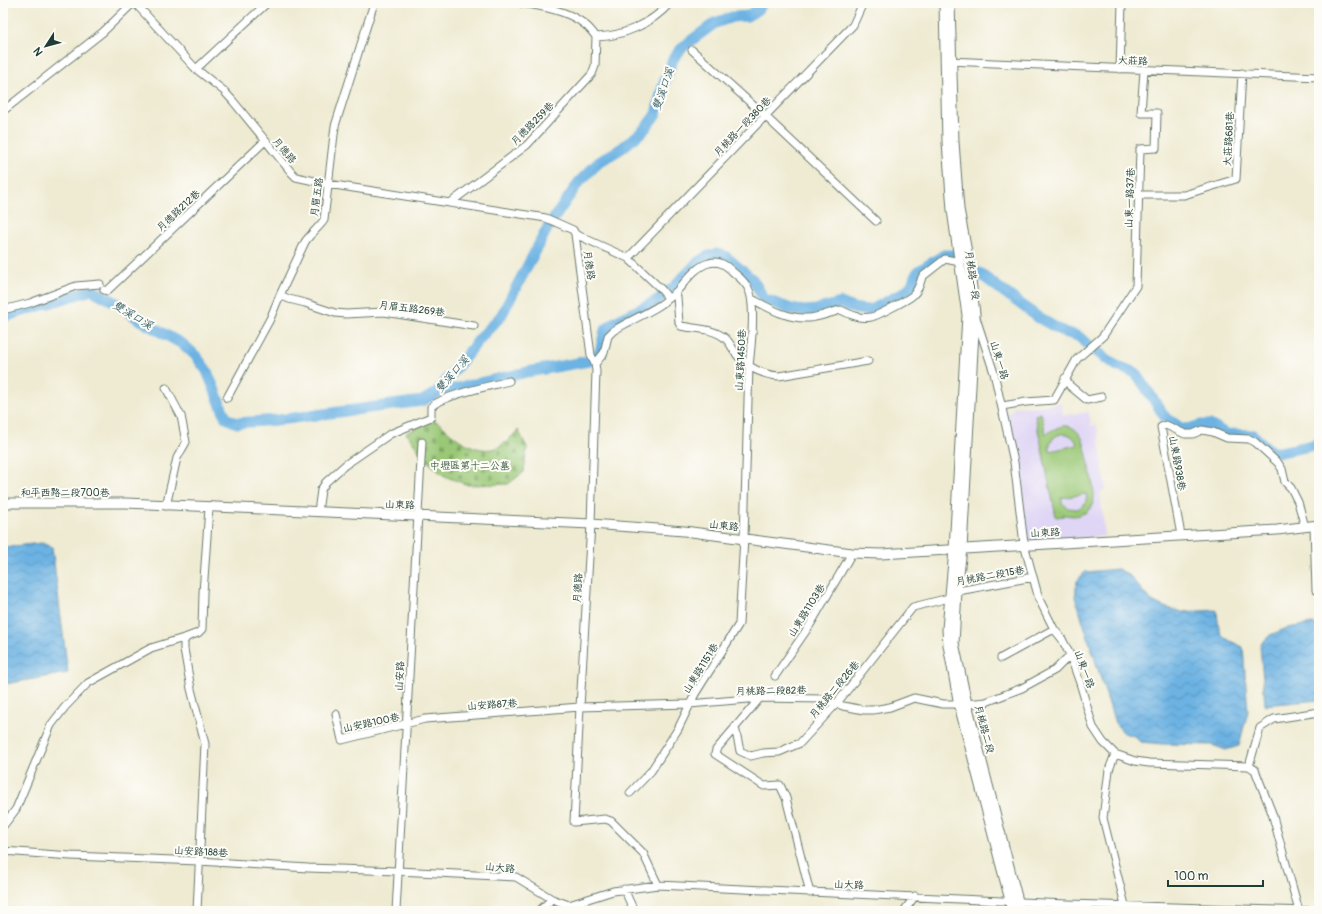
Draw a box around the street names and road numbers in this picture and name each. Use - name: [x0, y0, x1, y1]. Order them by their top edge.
- street label: 大莊路: [1118, 54, 1148, 68]
- street label: 月桃路一段380巷: [712, 94, 775, 159]
- street label: 月德路259巷: [509, 99, 558, 148]
- street label: 大莊路681巷: [1222, 110, 1236, 167]
- street label: 月德路: [270, 135, 298, 166]
- street label: 山東一路37巷: [1123, 166, 1137, 229]
- street label: 月眉五路: [308, 176, 326, 218]
- street label: 月德路212巷: [154, 187, 204, 234]
- street label: 月德路: [581, 249, 597, 281]
- street label: 月桃路一段: [963, 250, 981, 301]
- street label: 月眉五路269巷: [378, 299, 447, 319]
- street label: 山東路1450巷: [733, 328, 749, 391]
- street label: 山東一路: [987, 339, 1011, 381]
- street label: 山東路938巷: [1166, 435, 1188, 493]
- street label: 和平西路二段700巷: [21, 487, 110, 499]
- street label: 山東路: [385, 498, 415, 512]
- street label: 山東路: [708, 518, 739, 534]
- street label: 山東路: [1030, 526, 1060, 540]
- street label: 月桃路二段15巷: [955, 564, 1026, 588]
- street label: 月德路: [571, 573, 585, 603]
- street label: 山東路1103巷: [786, 581, 828, 639]
- street label: 山東路1151巷: [681, 640, 722, 696]
- street label: 山東一路: [1072, 648, 1097, 690]
- street label: 月桃路二段26巷: [807, 658, 863, 721]
- street label: 山安路: [393, 661, 407, 691]
- street label: 月桃路二段82巷: [736, 684, 807, 698]
- street label: 山安路87巷: [467, 697, 519, 713]
- street label: 月桃路二段: [972, 704, 996, 755]
- street label: 山安路100巷: [342, 711, 402, 735]
- street label: 山安路188巷: [174, 845, 229, 859]
- street label: 山大路: [484, 861, 515, 875]
- street label: 山大路: [834, 878, 864, 892]

